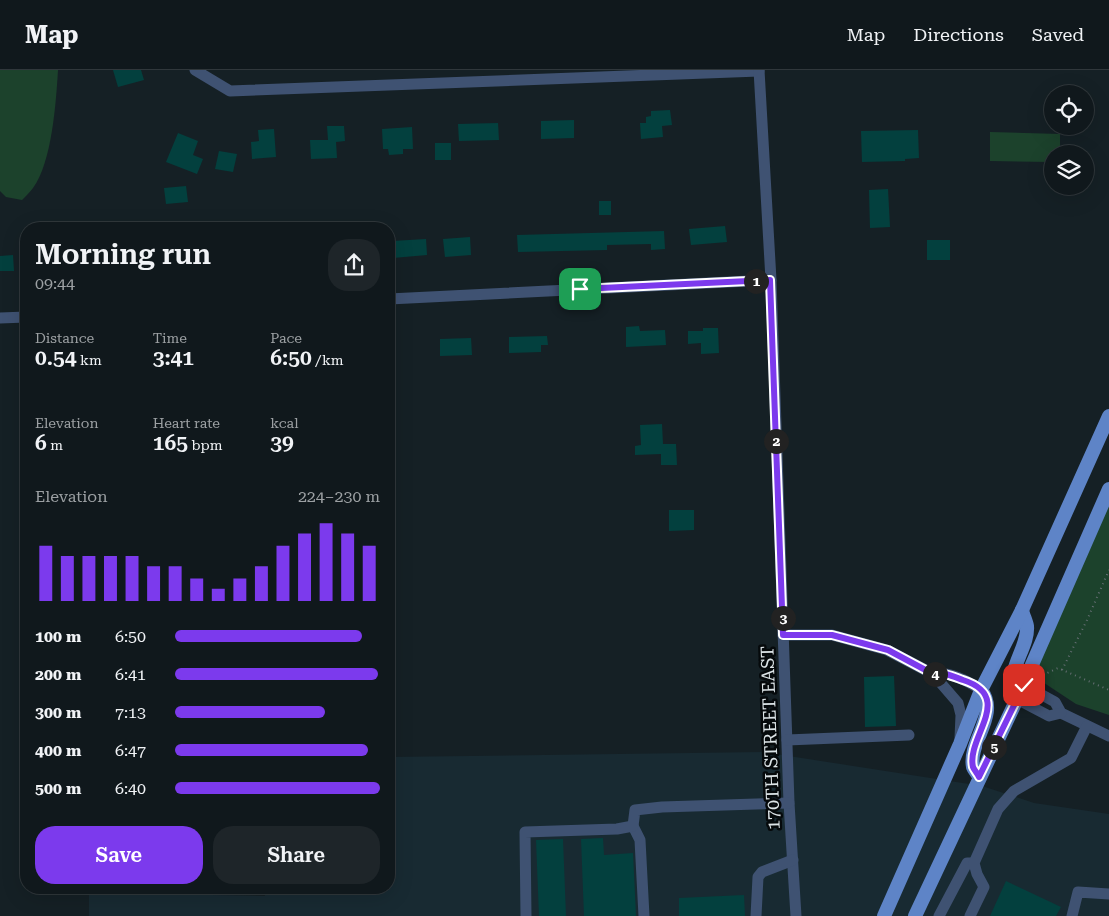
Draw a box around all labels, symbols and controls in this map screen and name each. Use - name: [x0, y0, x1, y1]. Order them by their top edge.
- text: Map: [25, 21, 79, 49]
- text: Map: [847, 24, 885, 45]
- text: Directions: [913, 24, 1004, 45]
- text: Saved: [1032, 24, 1084, 45]
- map controls: [1044, 85, 1094, 195]
- button: locate: [1044, 85, 1094, 135]
- button: layers: [1044, 145, 1094, 195]
- text: Morning run: [35, 238, 211, 271]
- button: share: [328, 239, 380, 291]
- pin: [559, 268, 601, 310]
- pin: 1: [744, 268, 768, 294]
- text: 1: [753, 273, 760, 289]
- text: 09:44: [35, 274, 75, 293]
- icon: arrive: [566, 275, 594, 303]
- text: Distance: [35, 330, 94, 346]
- text: Time: [153, 330, 187, 346]
- text: Pace: [270, 330, 302, 346]
- text: 0.54: [35, 346, 76, 370]
- text: 3:41: [153, 346, 194, 370]
- text: 6:50: [270, 346, 312, 370]
- text: km: [76, 352, 102, 368]
- text: /km: [312, 352, 344, 368]
- text: Elevation: [35, 415, 98, 431]
- text: Heart rate: [153, 415, 220, 431]
- text: kcal: [270, 415, 299, 431]
- pin: 2: [764, 428, 788, 454]
- text: 6: [35, 431, 47, 455]
- text: 165: [153, 431, 188, 455]
- text: 39: [270, 431, 294, 455]
- text: 2: [773, 433, 780, 449]
- text: m: [47, 437, 63, 453]
- text: bpm: [188, 437, 222, 453]
- text: Elevation: [35, 487, 108, 506]
- text: 224–230 m: [298, 487, 380, 506]
- pin: 3: [770, 606, 796, 630]
- text: 3: [780, 610, 787, 626]
- text: 100 m: [35, 627, 81, 646]
- text: 6:50: [115, 627, 146, 646]
- street label: 170TH STREET EAST: [756, 646, 784, 830]
- pin: 4: [922, 662, 948, 686]
- pin: [1003, 664, 1045, 706]
- text: 200 m: [35, 665, 81, 684]
- text: 6:41: [115, 665, 146, 684]
- text: 4: [932, 666, 939, 682]
- icon: check: [1010, 671, 1038, 699]
- text: 300 m: [35, 703, 81, 722]
- text: 7:13: [115, 703, 146, 722]
- pin: 5: [982, 734, 1006, 760]
- text: 5: [991, 739, 998, 755]
- text: 400 m: [35, 741, 81, 760]
- text: 6:47: [115, 741, 146, 760]
- text: 500 m: [35, 779, 81, 798]
- text: 6:40: [115, 779, 146, 798]
- button: Save: [35, 826, 203, 884]
- button: Share: [213, 826, 380, 884]

